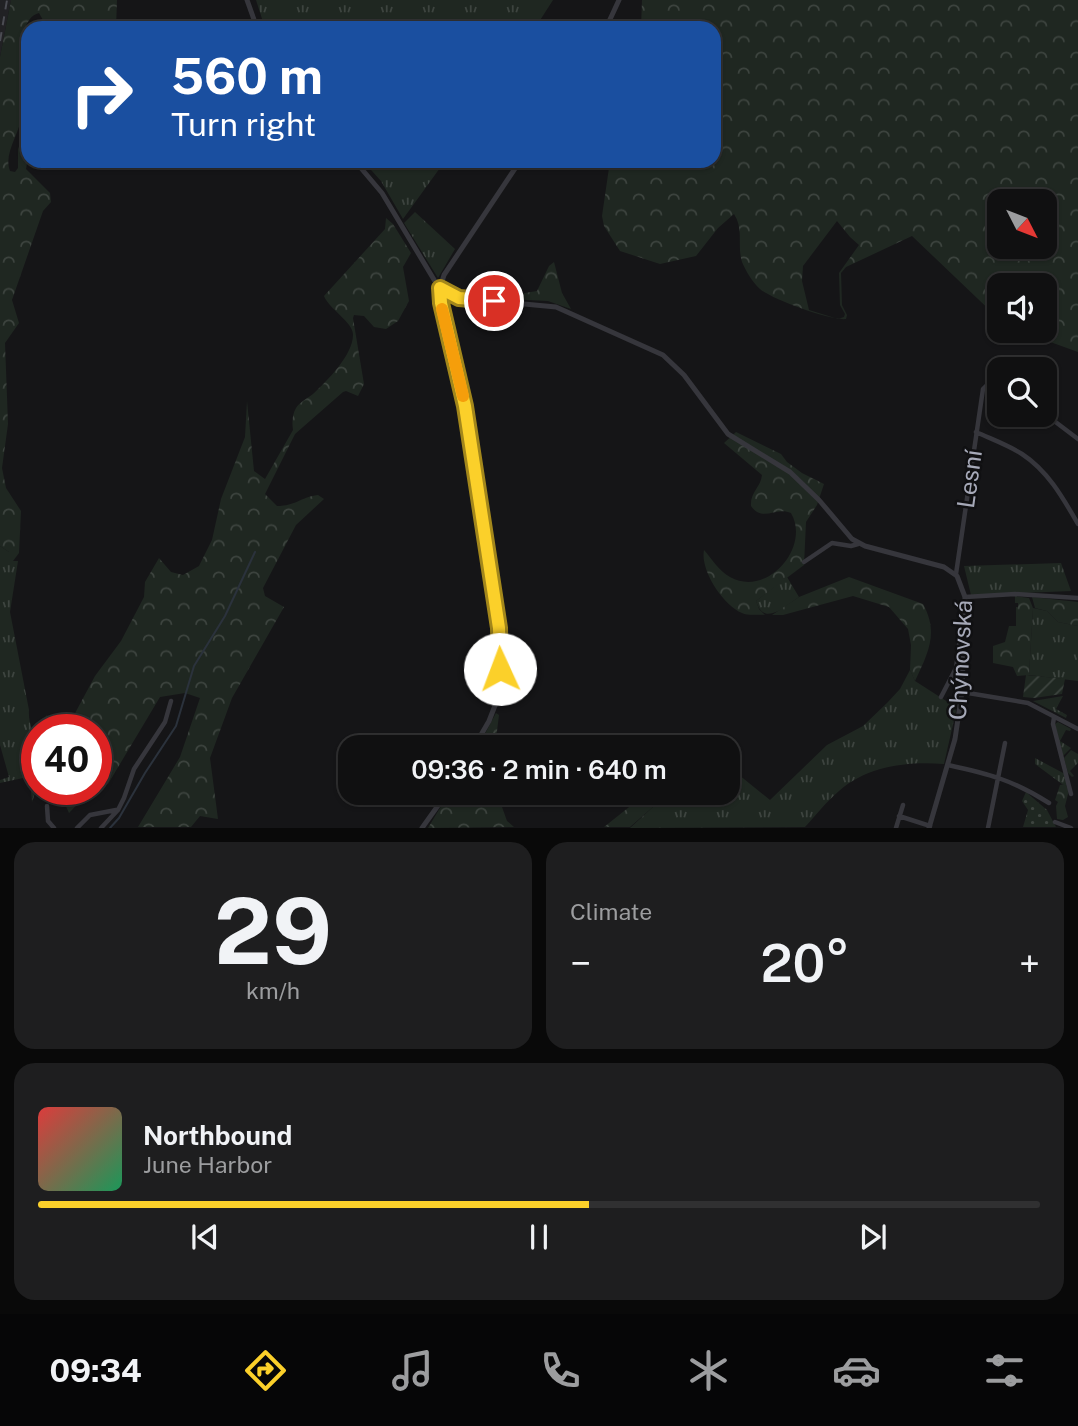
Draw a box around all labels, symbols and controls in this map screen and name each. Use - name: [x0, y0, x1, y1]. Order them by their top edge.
- text: 560 m: [171, 47, 323, 105]
- icon: right: [56, 49, 147, 140]
- text: Turn right: [171, 106, 316, 143]
- north arrow: [987, 189, 1057, 259]
- map controls: [987, 189, 1057, 427]
- pin: [464, 271, 524, 331]
- button: sound: [987, 273, 1057, 343]
- icon: arrive: [475, 282, 513, 320]
- button: search: [987, 357, 1057, 427]
- street label: Lesní: [951, 447, 987, 510]
- street label: Chýnovská: [943, 599, 977, 721]
- position arrow: [463, 632, 537, 706]
- speed limit sign: 40: [21, 714, 112, 805]
- text: 09:36 · 2 min · 640 m: [411, 754, 667, 785]
- text: 29: [214, 878, 332, 984]
- text: Climate: [570, 898, 652, 925]
- text: 20°: [760, 933, 850, 994]
- text: −: [570, 941, 591, 986]
- text: +: [1019, 941, 1040, 986]
- text: km/h: [246, 977, 300, 1004]
- text: Northbound: [143, 1120, 292, 1151]
- text: June Harbor: [143, 1151, 272, 1178]
- icon: previous: [186, 1218, 224, 1256]
- icon: pause: [520, 1218, 558, 1256]
- icon: next: [854, 1218, 892, 1256]
- icon: directions: [241, 1346, 290, 1395]
- icon: music: [388, 1346, 437, 1395]
- icon: phone: [536, 1346, 585, 1395]
- icon: climate: [684, 1346, 733, 1395]
- icon: car: [832, 1346, 881, 1395]
- icon: filters: [980, 1346, 1029, 1395]
- text: 09:34: [49, 1352, 142, 1389]

